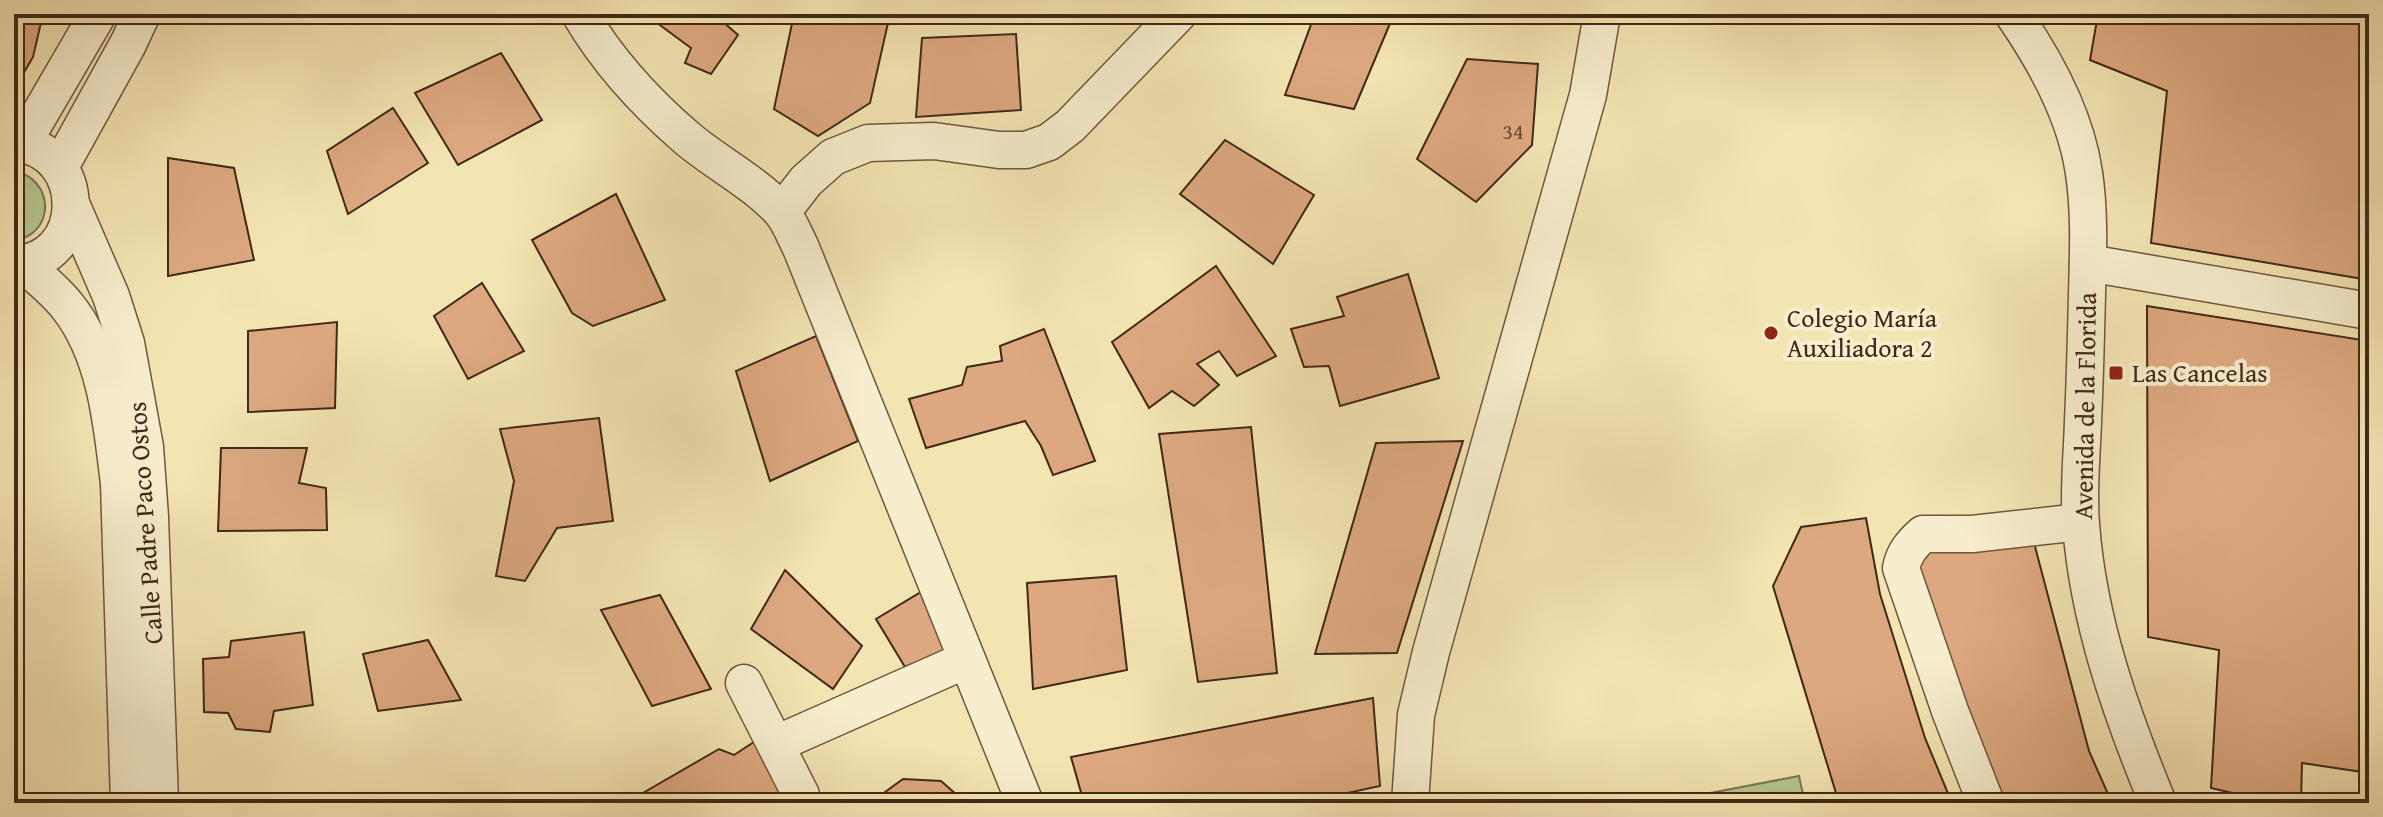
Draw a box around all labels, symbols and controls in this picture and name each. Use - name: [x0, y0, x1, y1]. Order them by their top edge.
- house number: 34: [1502, 115, 1524, 147]
- street label: Avenida de la Florida: [2063, 291, 2106, 520]
- place label: Colegio María Auxiliadora 2: [1787, 298, 1938, 367]
- marker: Colegio María Auxiliadora 2: [1762, 324, 1780, 342]
- place label: Las Cancelas: [2132, 353, 2268, 392]
- marker: Las Cancelas: [2107, 364, 2125, 382]
- street label: Calle Padre Paco Ostos: [117, 400, 172, 646]

